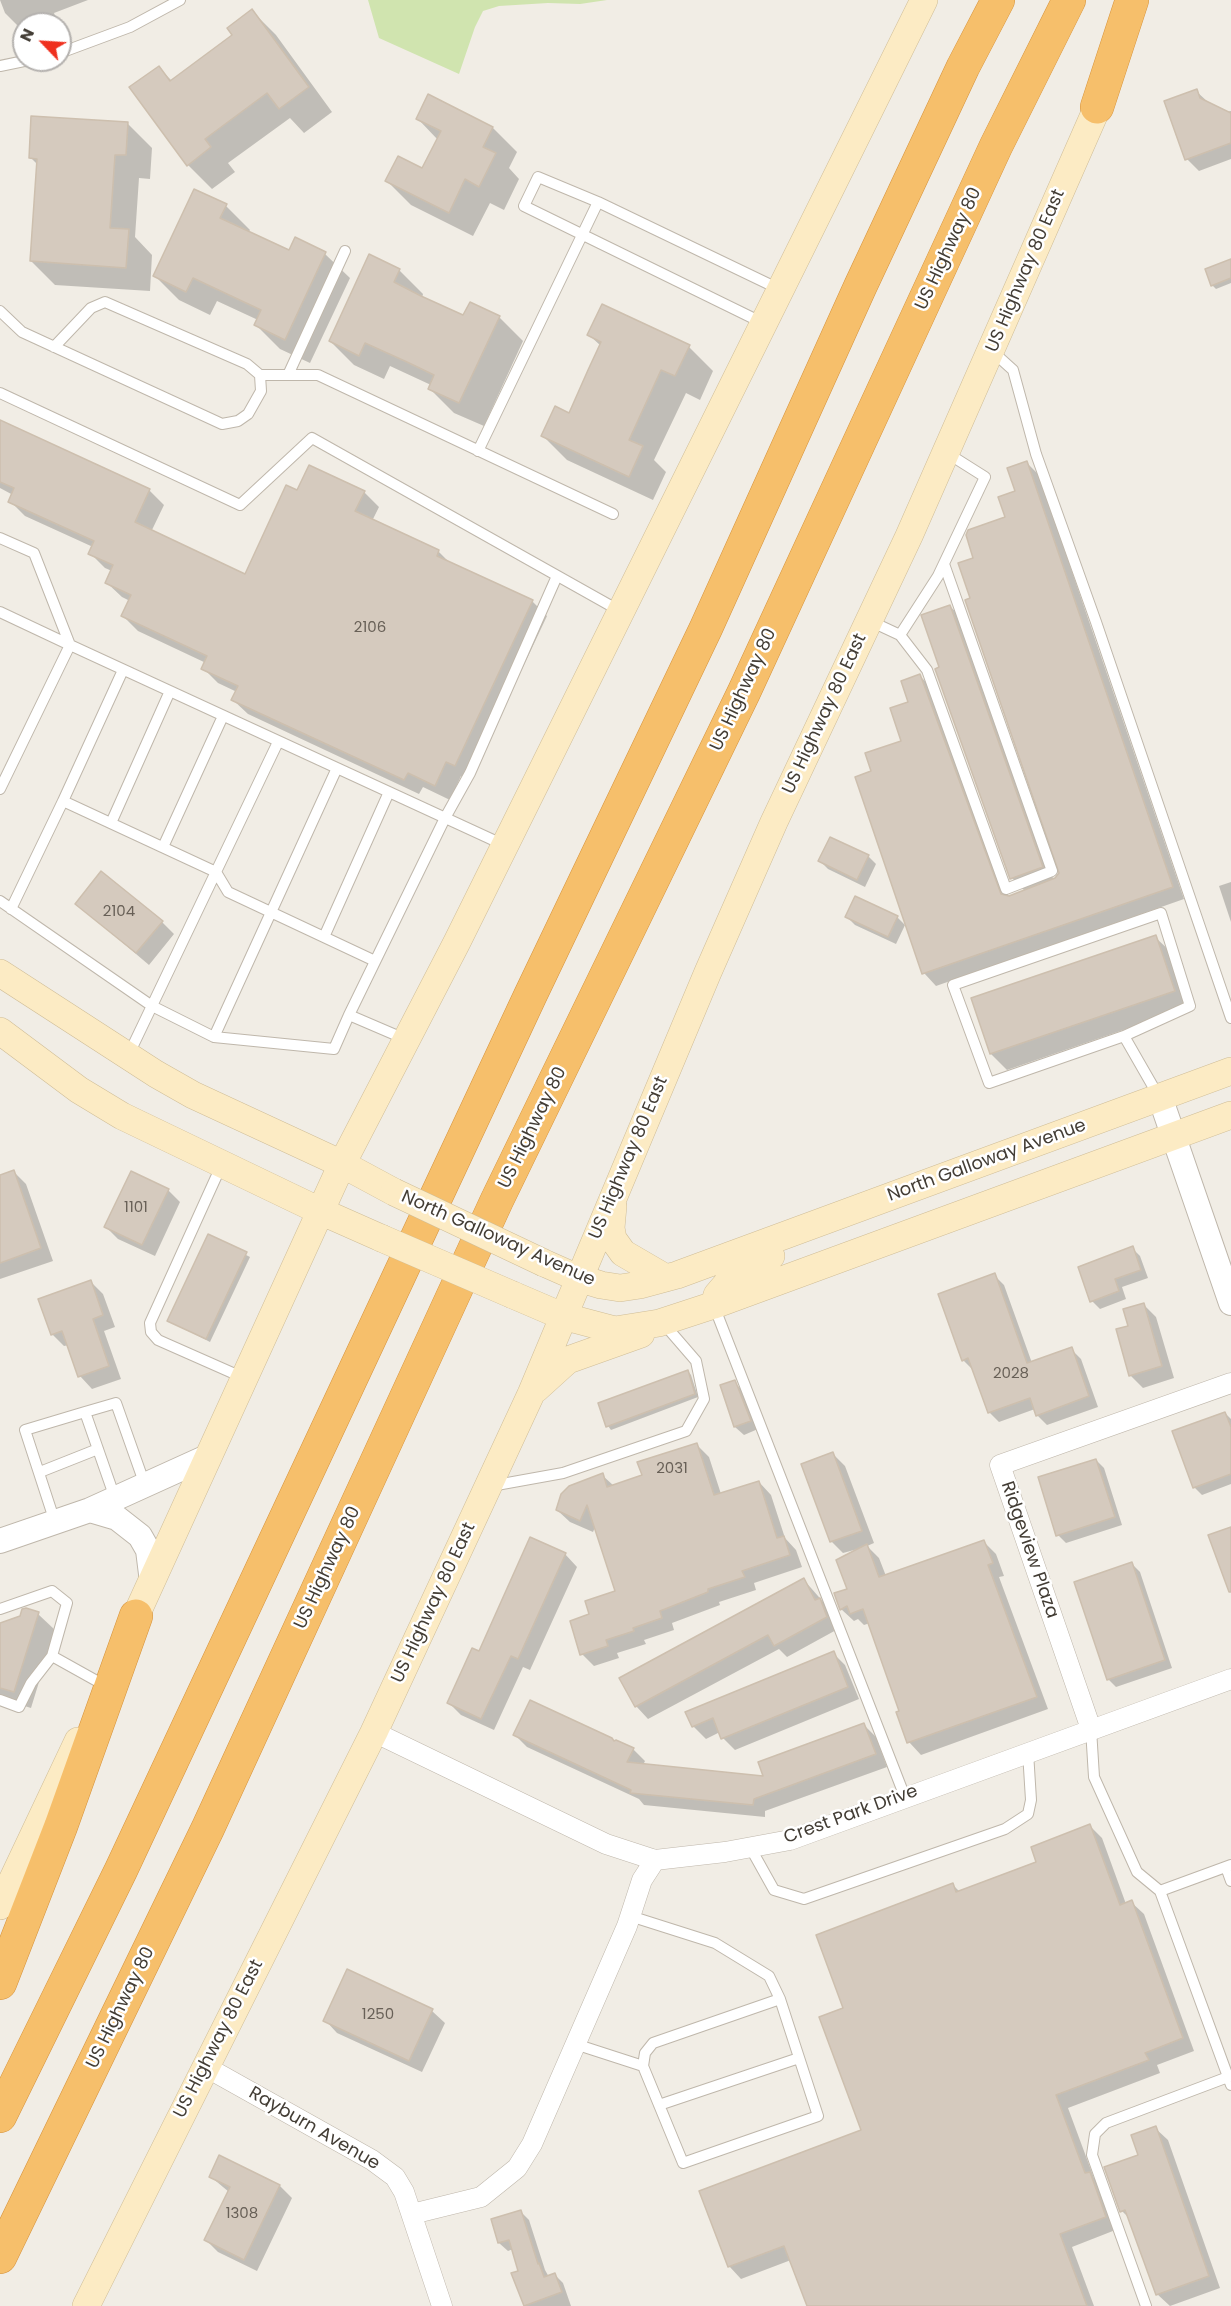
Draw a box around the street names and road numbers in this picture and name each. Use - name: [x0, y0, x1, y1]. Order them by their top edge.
- street label: US Highway 80: [911, 184, 987, 314]
- street label: US Highway 80 East: [982, 186, 1070, 356]
- street label: US Highway 80: [706, 625, 782, 755]
- street label: US Highway 80 East: [778, 630, 872, 798]
- street label: US Highway 80: [494, 1064, 572, 1192]
- street label: US Highway 80 East: [585, 1073, 673, 1243]
- street label: North Galloway Avenue: [885, 1115, 1089, 1207]
- street label: North Galloway Avenue: [398, 1186, 598, 1292]
- street label: Ridgeview Plaza: [995, 1479, 1063, 1621]
- street label: US Highway 80: [290, 1503, 366, 1633]
- street label: US Highway 80 East: [387, 1519, 481, 1687]
- street label: Crest Park Drive: [781, 1781, 921, 1849]
- street label: US Highway 80: [82, 1944, 160, 2072]
- street label: US Highway 80 East: [170, 1956, 268, 2122]
- street label: Rayburn Avenue: [245, 2083, 383, 2175]

